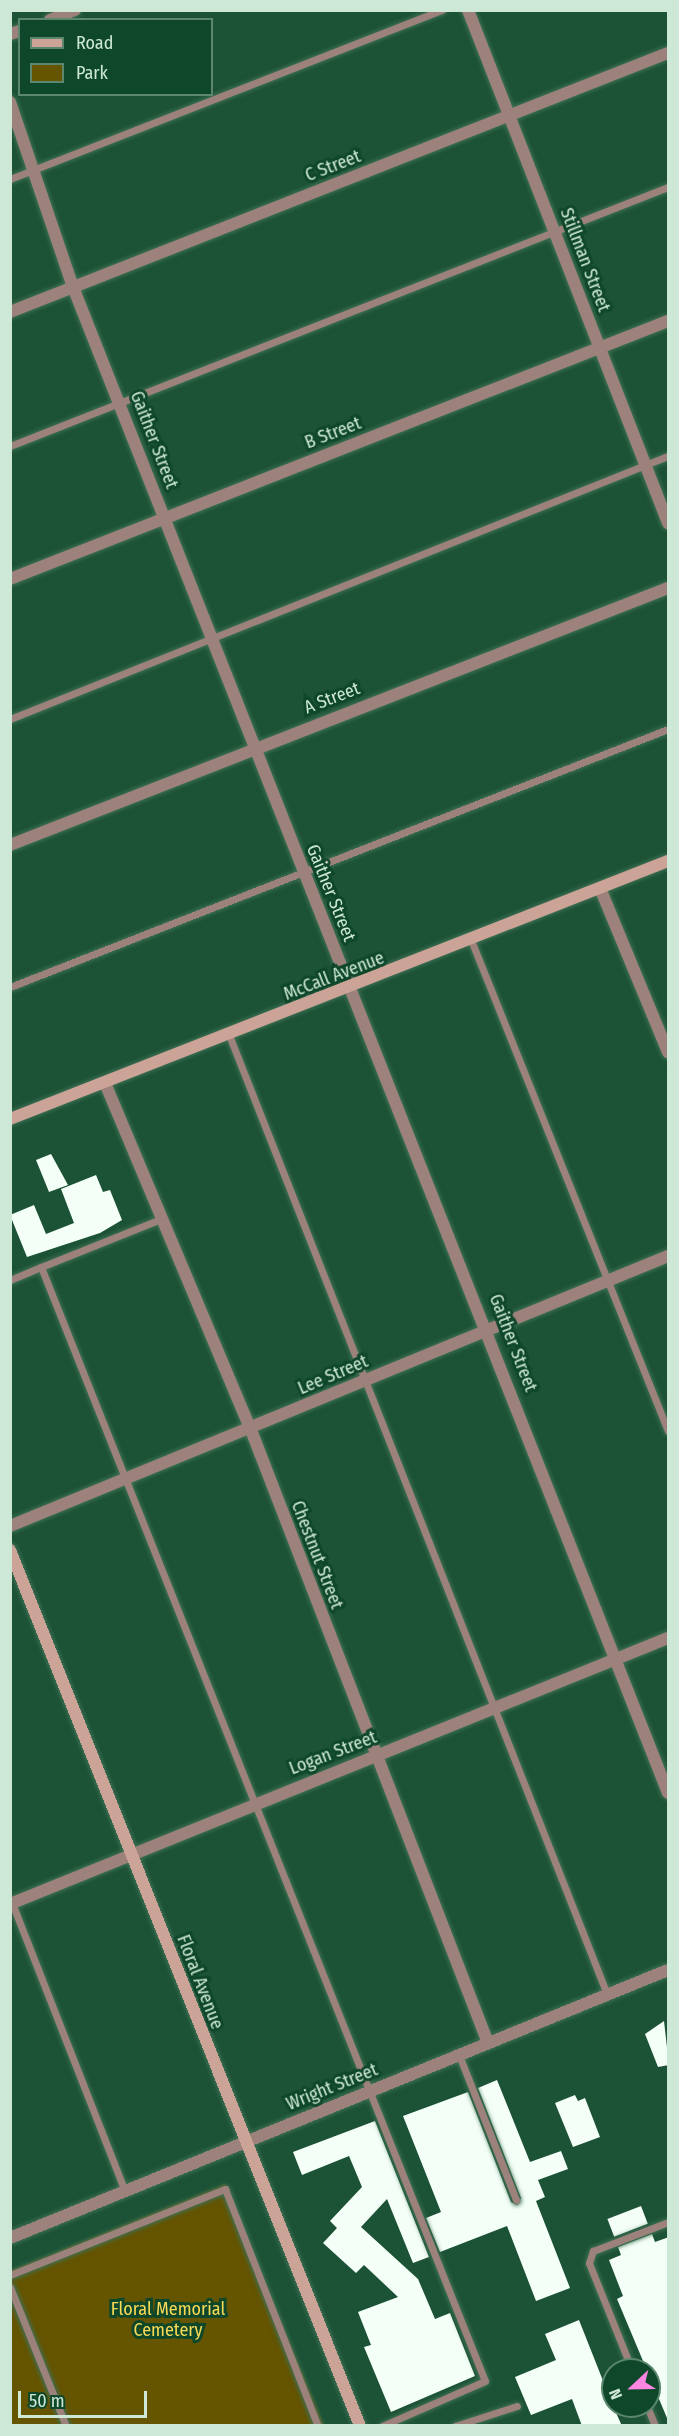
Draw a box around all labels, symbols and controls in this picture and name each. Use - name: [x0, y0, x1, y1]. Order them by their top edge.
- legend: [18, 18, 213, 96]
- text: Road: [76, 32, 113, 54]
- text: Park: [76, 62, 108, 84]
- street label: C Street: [302, 146, 364, 186]
- street label: Stillman Street: [555, 205, 615, 315]
- street label: Gaither Street: [126, 388, 182, 492]
- street label: B Street: [302, 412, 364, 454]
- street label: A Street: [301, 678, 363, 718]
- street label: Gaither Street: [302, 841, 360, 945]
- street label: McCall Avenue: [281, 947, 387, 1005]
- street label: Gaither Street: [485, 1291, 541, 1395]
- street label: Lee Street: [295, 1351, 371, 1399]
- street label: Chestnut Street: [286, 1498, 348, 1612]
- street label: Logan Street: [286, 1726, 380, 1780]
- street label: Floral Avenue: [172, 1932, 228, 2032]
- street label: Wright Street: [283, 2059, 381, 2115]
- park label: Floral Memorial Cemetery: [111, 2299, 225, 2342]
- north arrow: [601, 2358, 661, 2418]
- scale bar: [21, 2379, 150, 2417]
- text: N: [605, 2386, 626, 2402]
- text: 50 m: [29, 2390, 65, 2412]

